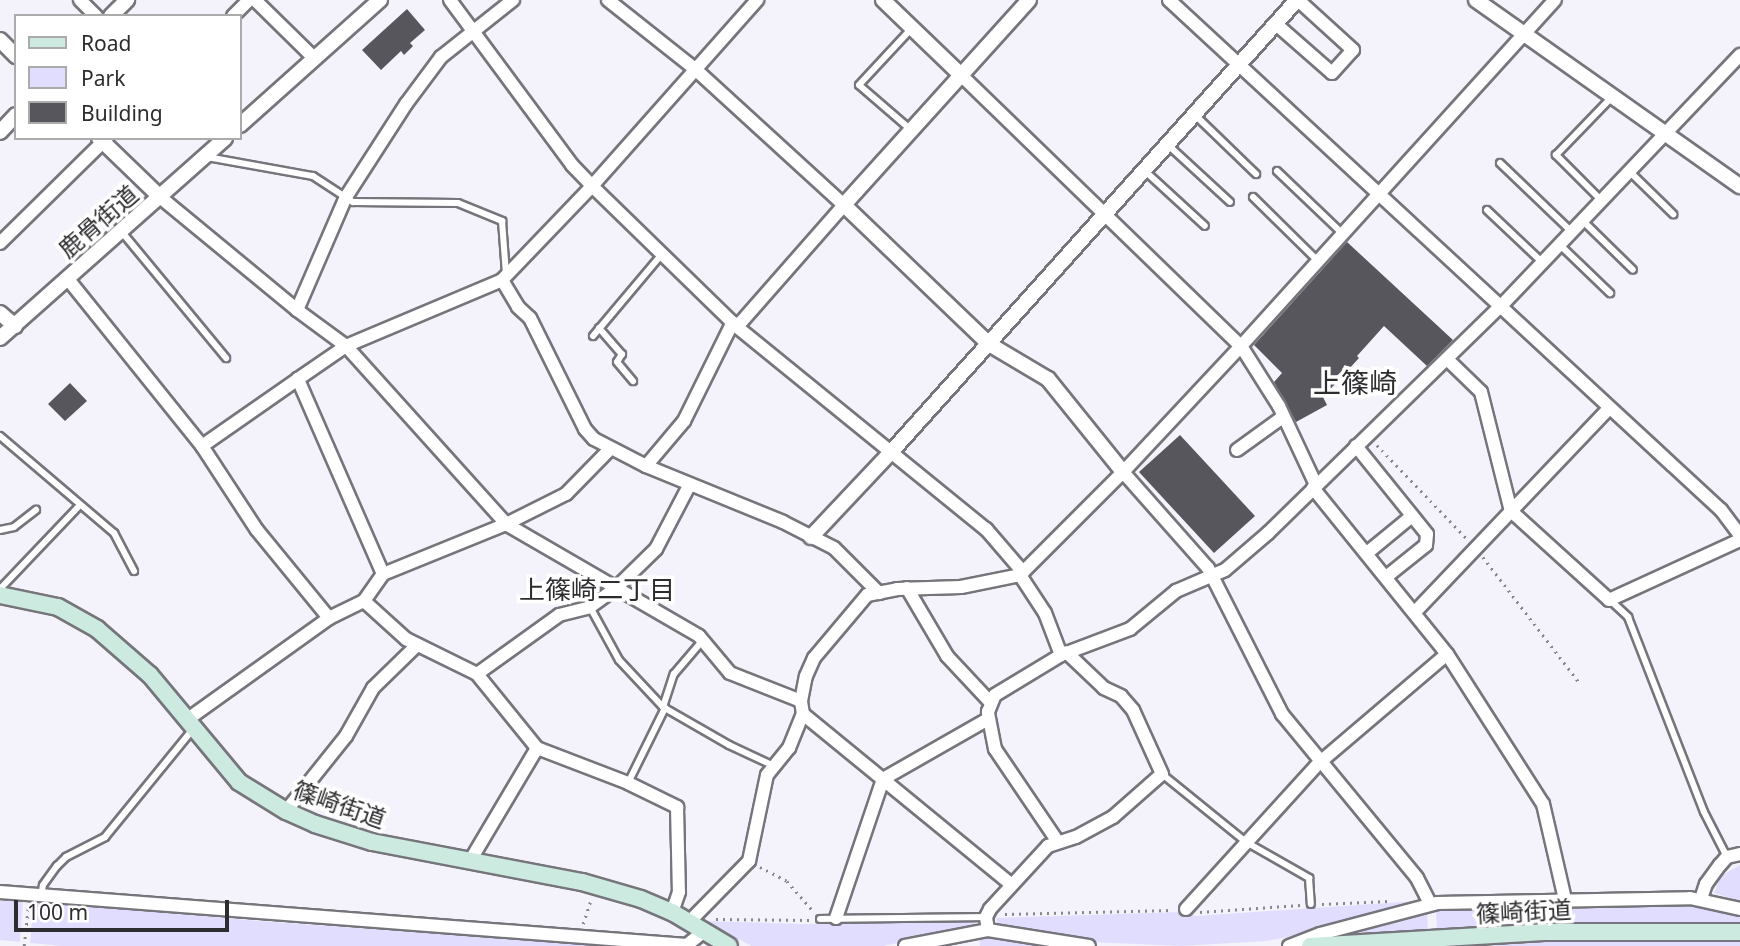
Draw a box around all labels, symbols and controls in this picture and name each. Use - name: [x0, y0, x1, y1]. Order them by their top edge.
- legend: [14, 14, 242, 140]
- text: Road: [81, 29, 131, 57]
- text: Park: [81, 64, 125, 92]
- text: Building: [81, 99, 163, 127]
- street label: 鹿骨街道: [52, 179, 144, 263]
- district label: 上篠崎: [1313, 365, 1397, 399]
- district label: 上篠崎二丁目: [519, 574, 675, 606]
- street label: 篠崎街道: [290, 775, 390, 833]
- scale bar: [18, 886, 233, 930]
- street label: 篠崎街道: [1475, 894, 1573, 928]
- text: 100 m: [27, 898, 88, 926]

